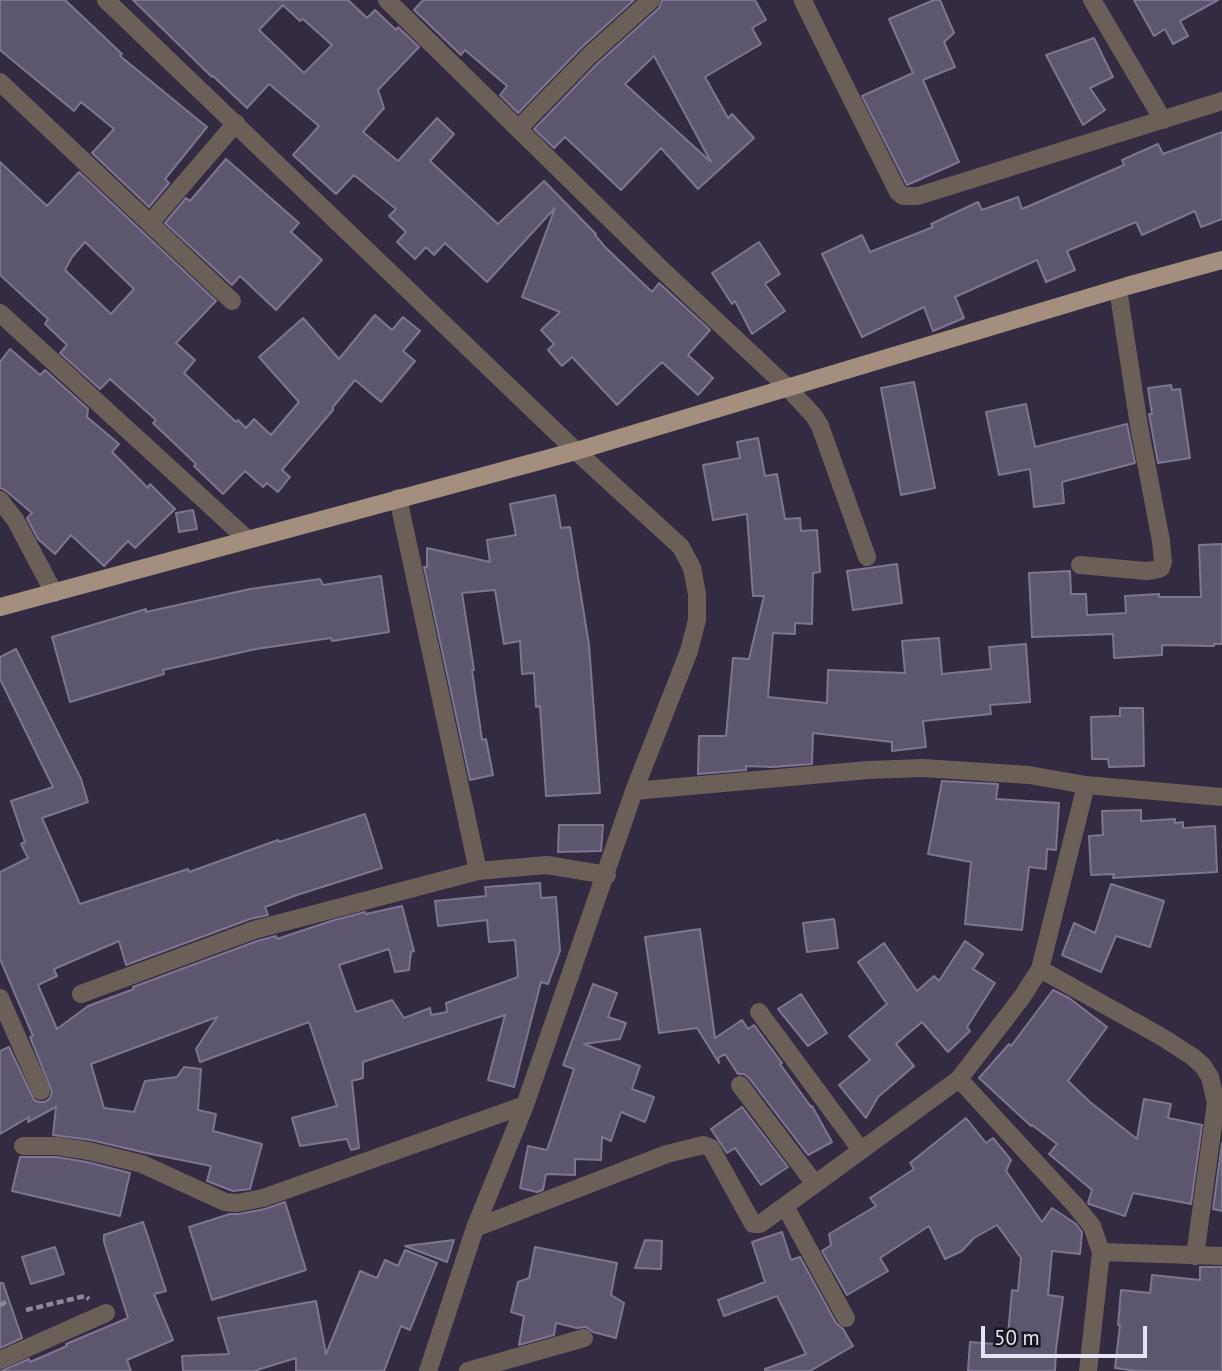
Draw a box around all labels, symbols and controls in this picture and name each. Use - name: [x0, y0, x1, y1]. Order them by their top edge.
- scale bar: [984, 1312, 1150, 1356]
- text: 50 m: [994, 1324, 1040, 1351]

